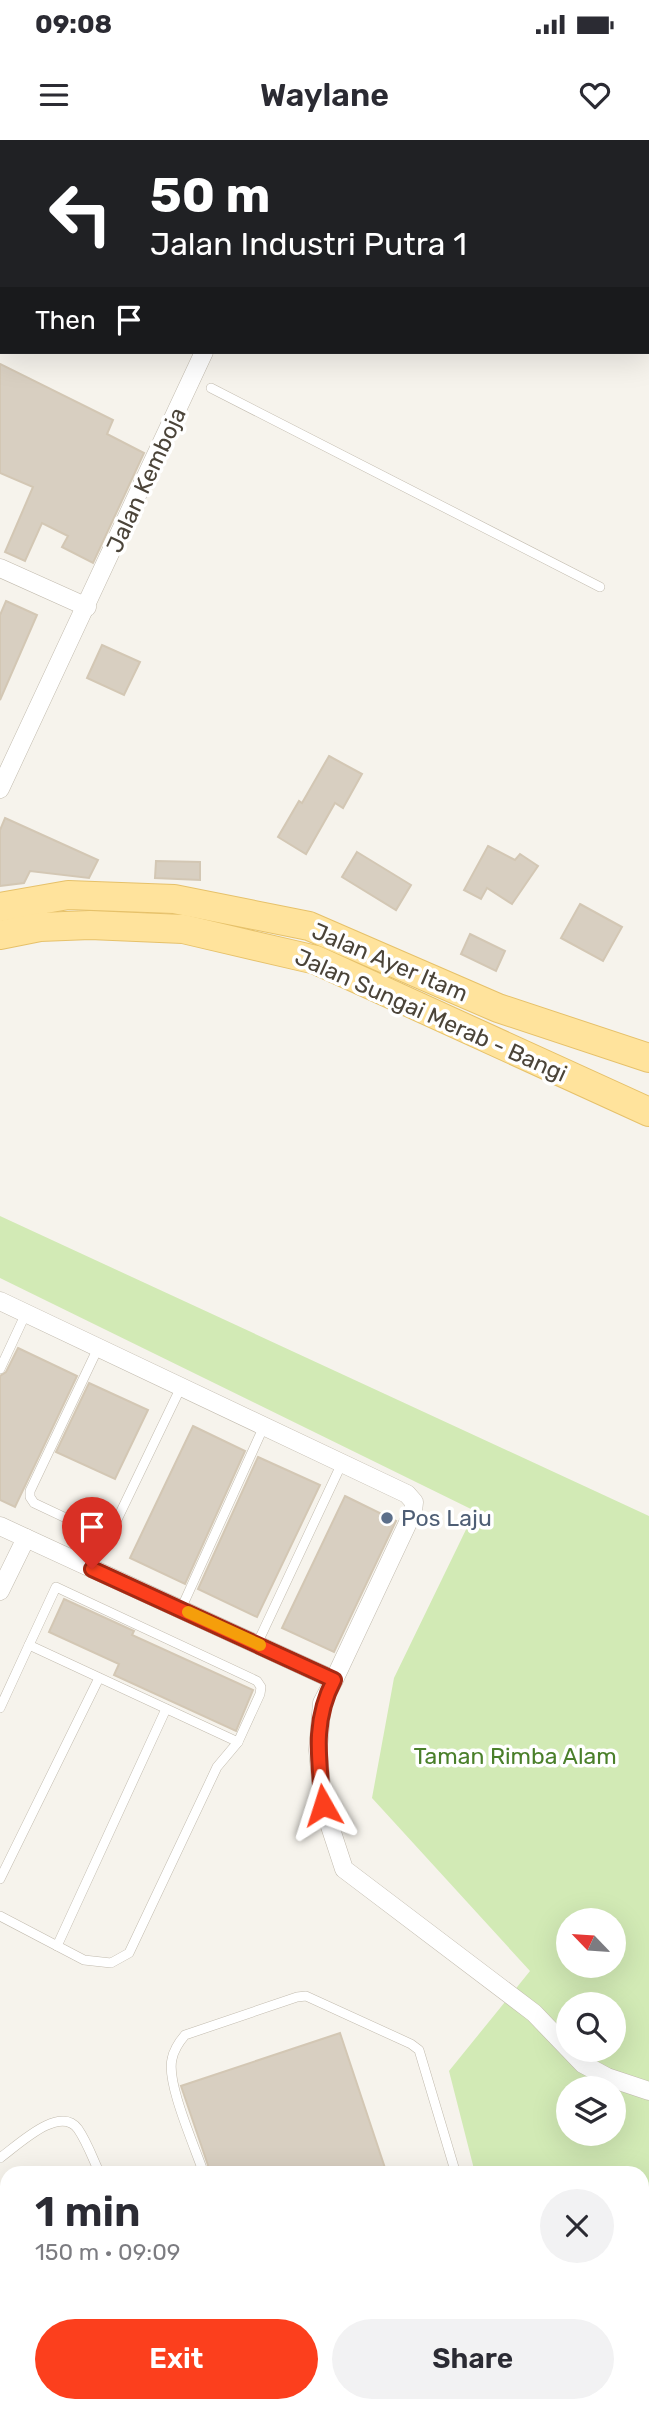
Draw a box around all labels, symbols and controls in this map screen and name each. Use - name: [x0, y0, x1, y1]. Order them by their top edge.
- text: 09:08: [35, 9, 112, 40]
- icon: menu: [35, 76, 73, 114]
- text: Waylane: [260, 76, 389, 114]
- icon: heart: [576, 76, 614, 114]
- text: 50 m: [150, 166, 270, 224]
- icon: left: [35, 168, 126, 259]
- text: Jalan Industri Putra 1: [150, 225, 467, 263]
- icon: arrive: [110, 301, 148, 339]
- text: Then: [35, 305, 96, 336]
- street label: Jalan Kemboja: [100, 403, 192, 557]
- street label: Jalan Ayer Itam: [308, 917, 472, 1007]
- street label: Jalan Sungai Merab - Bangi: [291, 942, 571, 1088]
- pin: [62, 1497, 122, 1569]
- place label: Pos Laju: [401, 1504, 492, 1532]
- icon: arrive: [73, 1508, 111, 1546]
- marker: Pos Laju: [379, 1510, 395, 1526]
- park label: Taman Rimba Alam: [413, 1742, 617, 1770]
- position arrow: [286, 1768, 360, 1842]
- north arrow: [556, 1908, 626, 1978]
- map controls: [556, 1908, 626, 2146]
- button: search: [556, 1992, 626, 2062]
- button: layers: [556, 2076, 626, 2146]
- text: 1 min: [35, 2187, 141, 2237]
- button: close: [540, 2189, 614, 2263]
- text: 150 m · 09:09: [35, 2238, 180, 2266]
- button: Exit: [35, 2319, 318, 2399]
- button: Share: [332, 2319, 614, 2399]

